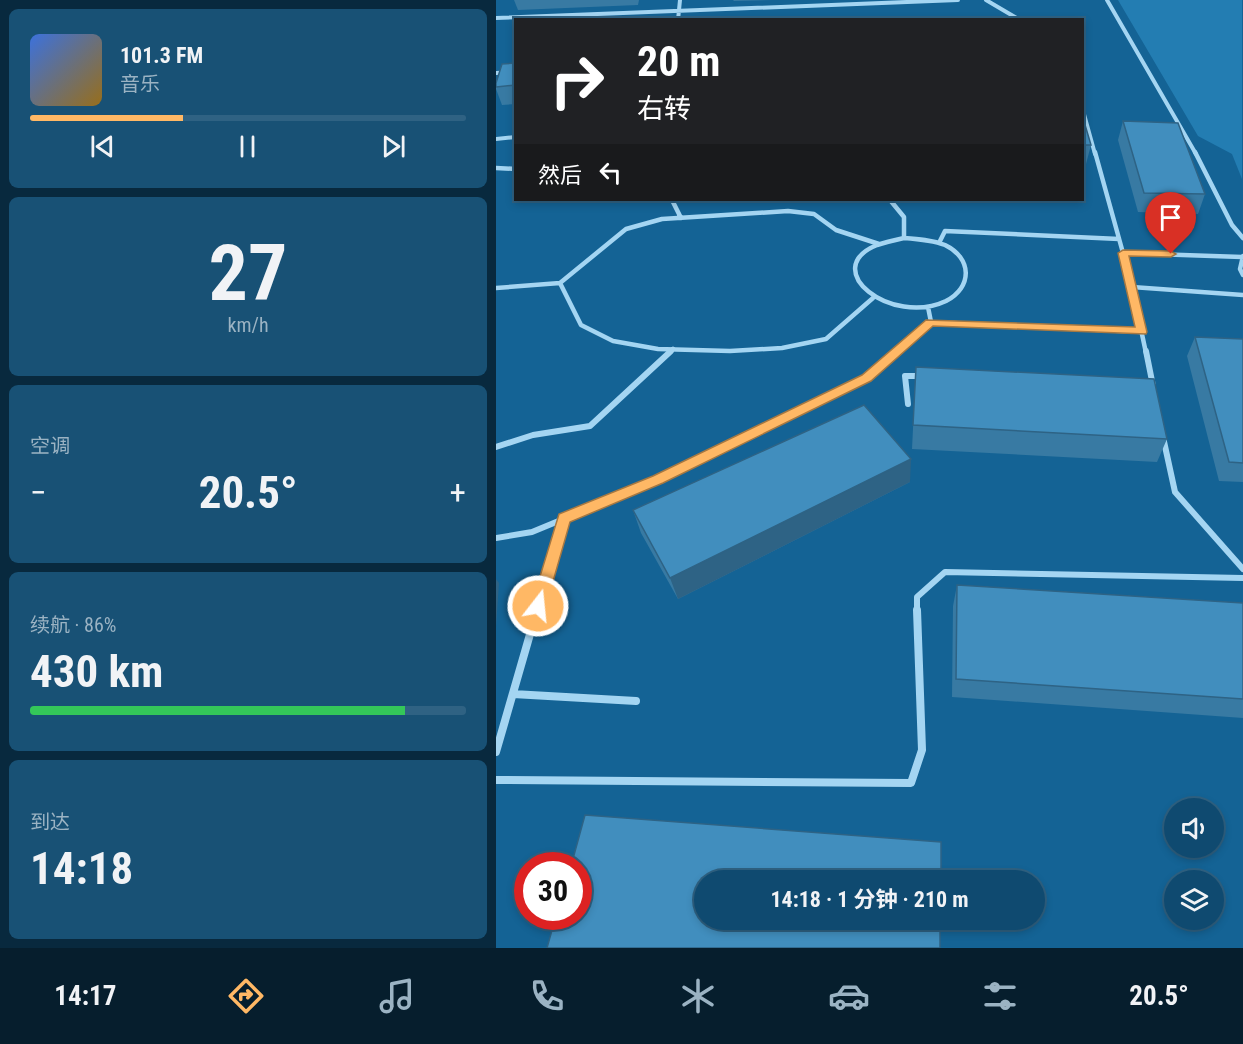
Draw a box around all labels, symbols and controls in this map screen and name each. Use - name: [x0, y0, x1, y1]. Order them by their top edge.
- text: 20 m: [637, 37, 720, 86]
- icon: right: [538, 42, 616, 120]
- text: 101.3 FM: [120, 43, 203, 68]
- text: 音乐: [120, 72, 160, 96]
- text: 右转: [637, 93, 691, 125]
- icon: previous: [86, 130, 119, 163]
- icon: pause: [231, 130, 264, 163]
- icon: next: [377, 130, 410, 163]
- icon: left: [594, 156, 627, 189]
- text: 然后: [538, 163, 582, 188]
- pin: [1145, 192, 1196, 254]
- icon: arrive: [1154, 201, 1187, 234]
- text: 27: [209, 228, 287, 319]
- text: km/h: [227, 313, 269, 337]
- text: 空调: [30, 434, 70, 458]
- text: 20.5°: [199, 466, 297, 519]
- text: −: [30, 473, 47, 512]
- text: +: [450, 473, 466, 512]
- position arrow: [506, 574, 570, 638]
- text: 续航 · 86%: [30, 613, 116, 637]
- text: 430 km: [30, 645, 163, 698]
- map controls: [1164, 798, 1224, 930]
- button: sound: [1164, 798, 1224, 858]
- text: 到达: [30, 810, 70, 834]
- text: 14:18: [30, 842, 133, 895]
- speed limit sign: 30: [514, 852, 592, 930]
- button: layers: [1164, 870, 1224, 930]
- text: 14:18 · 1 分钟 · 210 m: [770, 887, 969, 912]
- icon: directions: [225, 975, 267, 1017]
- icon: music: [376, 975, 418, 1017]
- icon: phone: [526, 975, 568, 1017]
- icon: climate: [677, 975, 719, 1017]
- icon: car: [828, 975, 870, 1017]
- icon: filters: [979, 975, 1021, 1017]
- text: 14:17: [54, 980, 116, 1012]
- text: 20.5°: [1129, 980, 1189, 1012]

